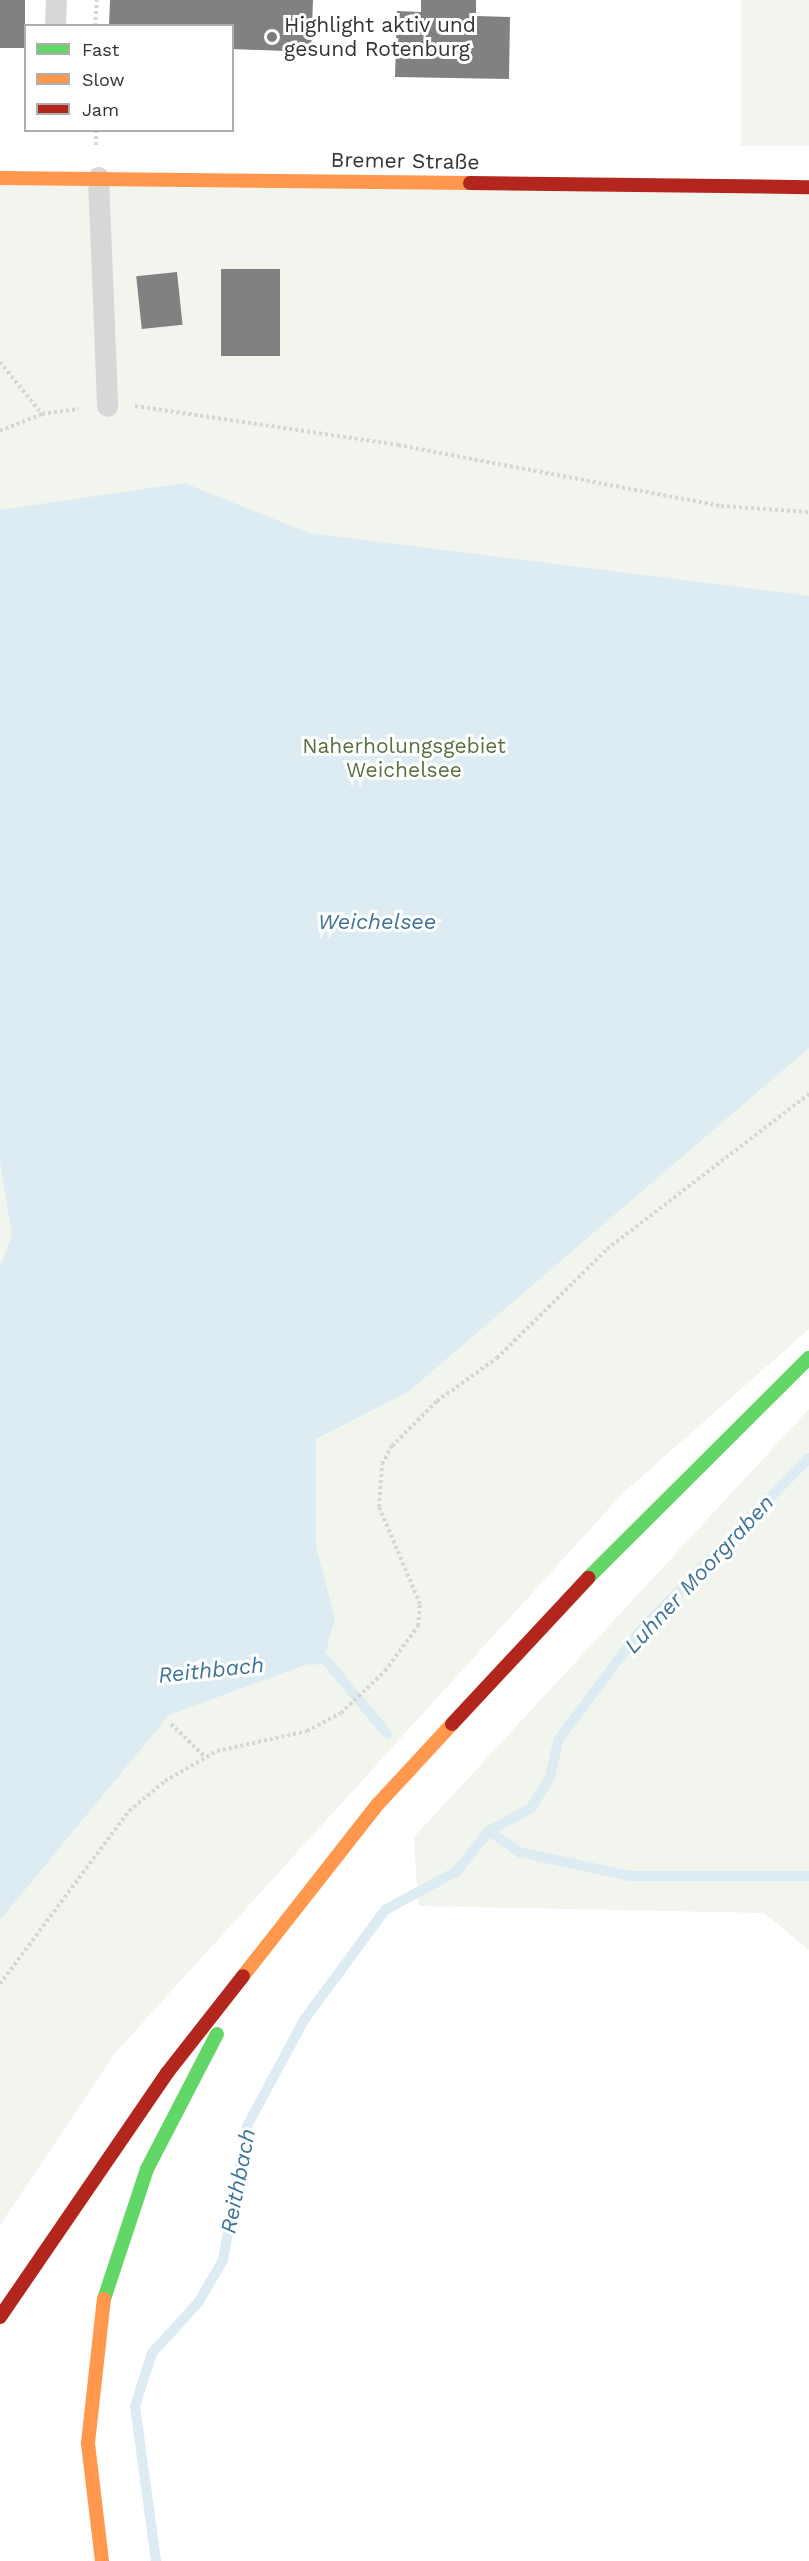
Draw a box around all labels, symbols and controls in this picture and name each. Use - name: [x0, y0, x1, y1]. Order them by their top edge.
- place label: Highlight aktiv und gesund Rotenburg: [284, 12, 477, 62]
- legend: [24, 24, 234, 132]
- marker: Highlight aktiv und gesund Rotenburg: [265, 30, 279, 44]
- text: Fast: [82, 39, 119, 60]
- text: Slow: [82, 69, 125, 90]
- text: Jam: [82, 99, 119, 120]
- street label: Bremer Straße: [330, 147, 480, 175]
- park label: Naherholungsgebiet Weichelsee: [302, 733, 506, 783]
- water label: Weichelsee: [318, 909, 436, 935]
- water label: Luhner Moorgraben: [619, 1489, 779, 1659]
- water label: Reithbach: [157, 1651, 265, 1689]
- water label: Reithbach: [215, 2126, 261, 2236]

